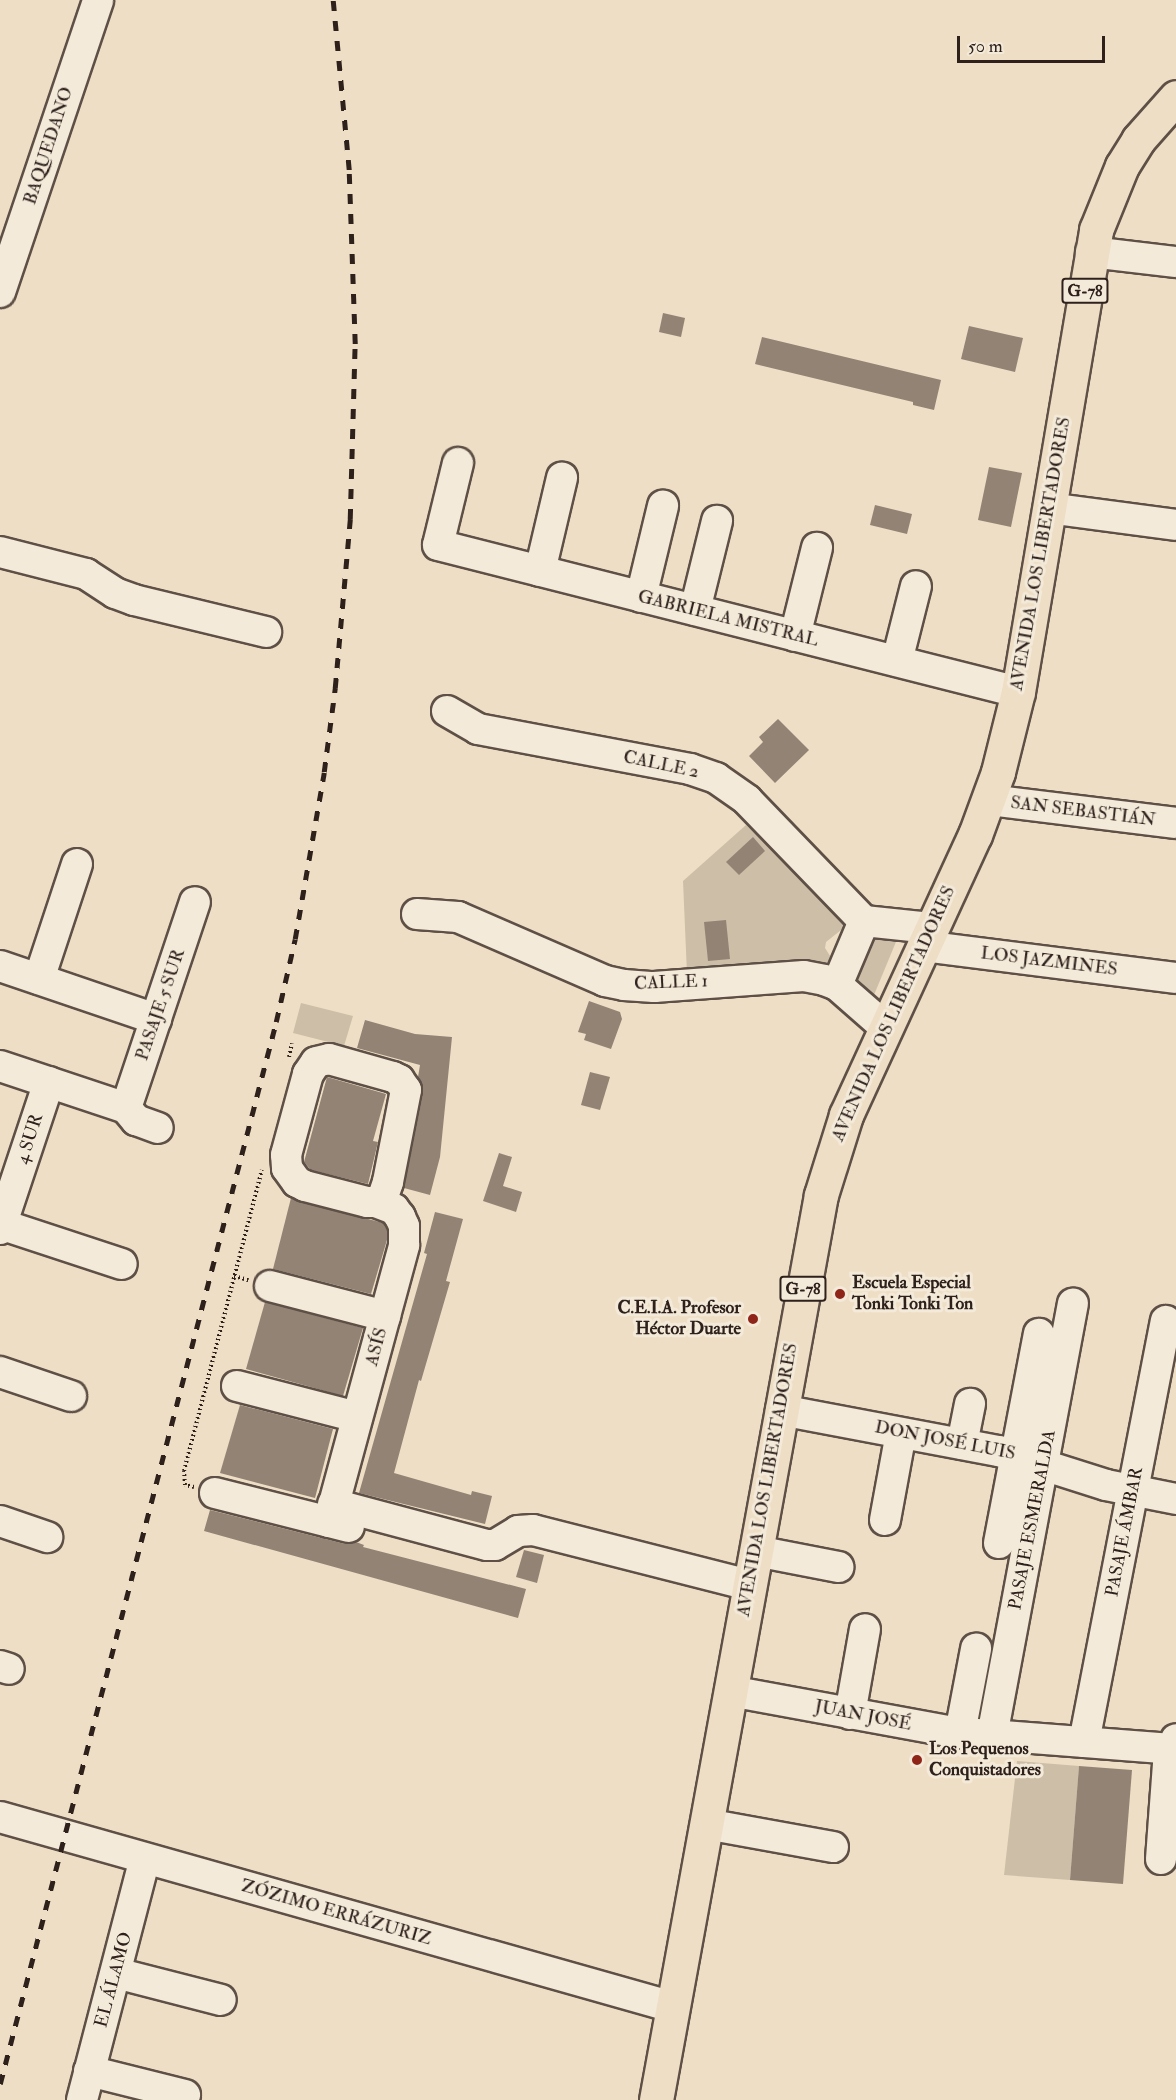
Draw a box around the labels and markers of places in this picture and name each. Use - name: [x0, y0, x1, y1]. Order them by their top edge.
- place label: Escuela Especial Tonki Tonki Ton: [852, 1273, 973, 1316]
- marker: Escuela Especial Tonki Tonki Ton: [833, 1287, 847, 1301]
- place label: C.E.I.A. Profesor Héctor Duarte: [618, 1298, 741, 1340]
- marker: C.E.I.A. Profesor Héctor Duarte: [746, 1312, 760, 1326]
- place label: Los Pequenos Conquistadores: [929, 1739, 1041, 1782]
- marker: Los Pequenos Conquistadores: [910, 1753, 924, 1767]

